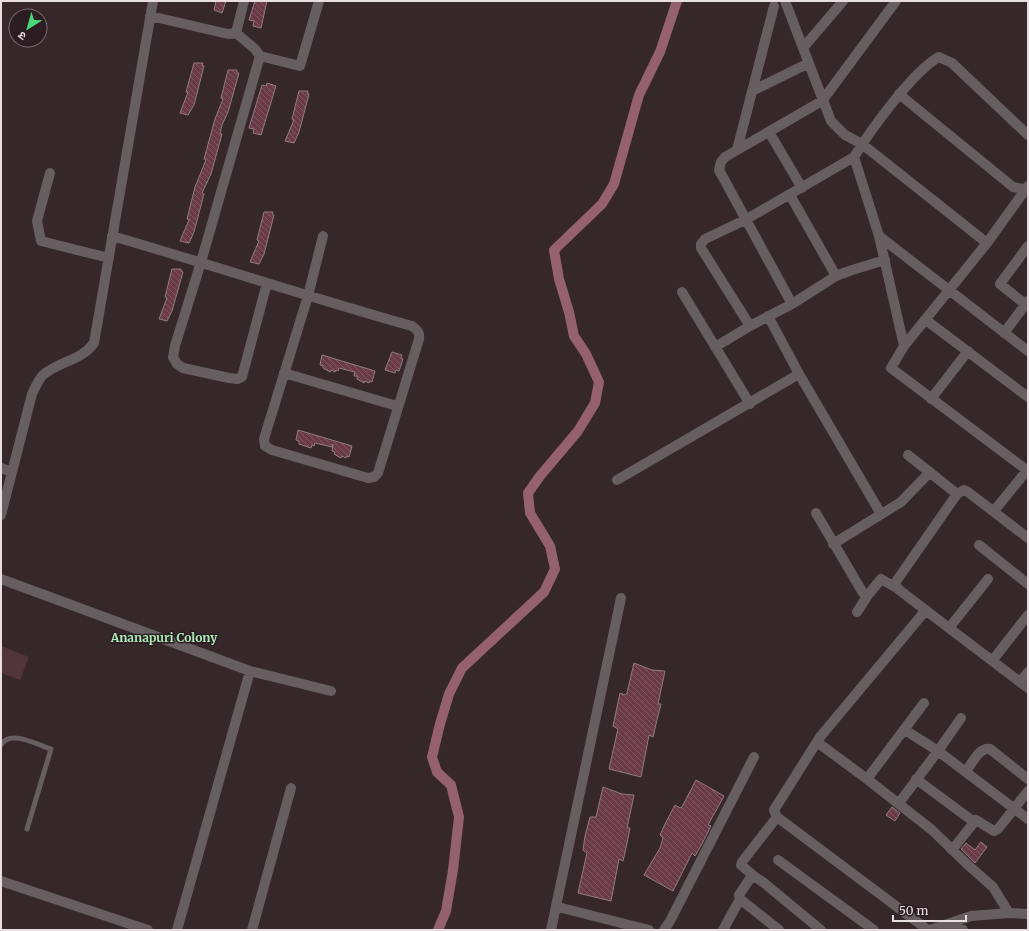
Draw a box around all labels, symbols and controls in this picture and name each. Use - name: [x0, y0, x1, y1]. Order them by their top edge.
- north arrow: [8, 8, 48, 48]
- text: उ: [15, 28, 29, 44]
- district label: Ananapuri Colony: [110, 630, 218, 645]
- scale bar: [893, 897, 966, 923]
- text: 50 m: [899, 903, 928, 918]

